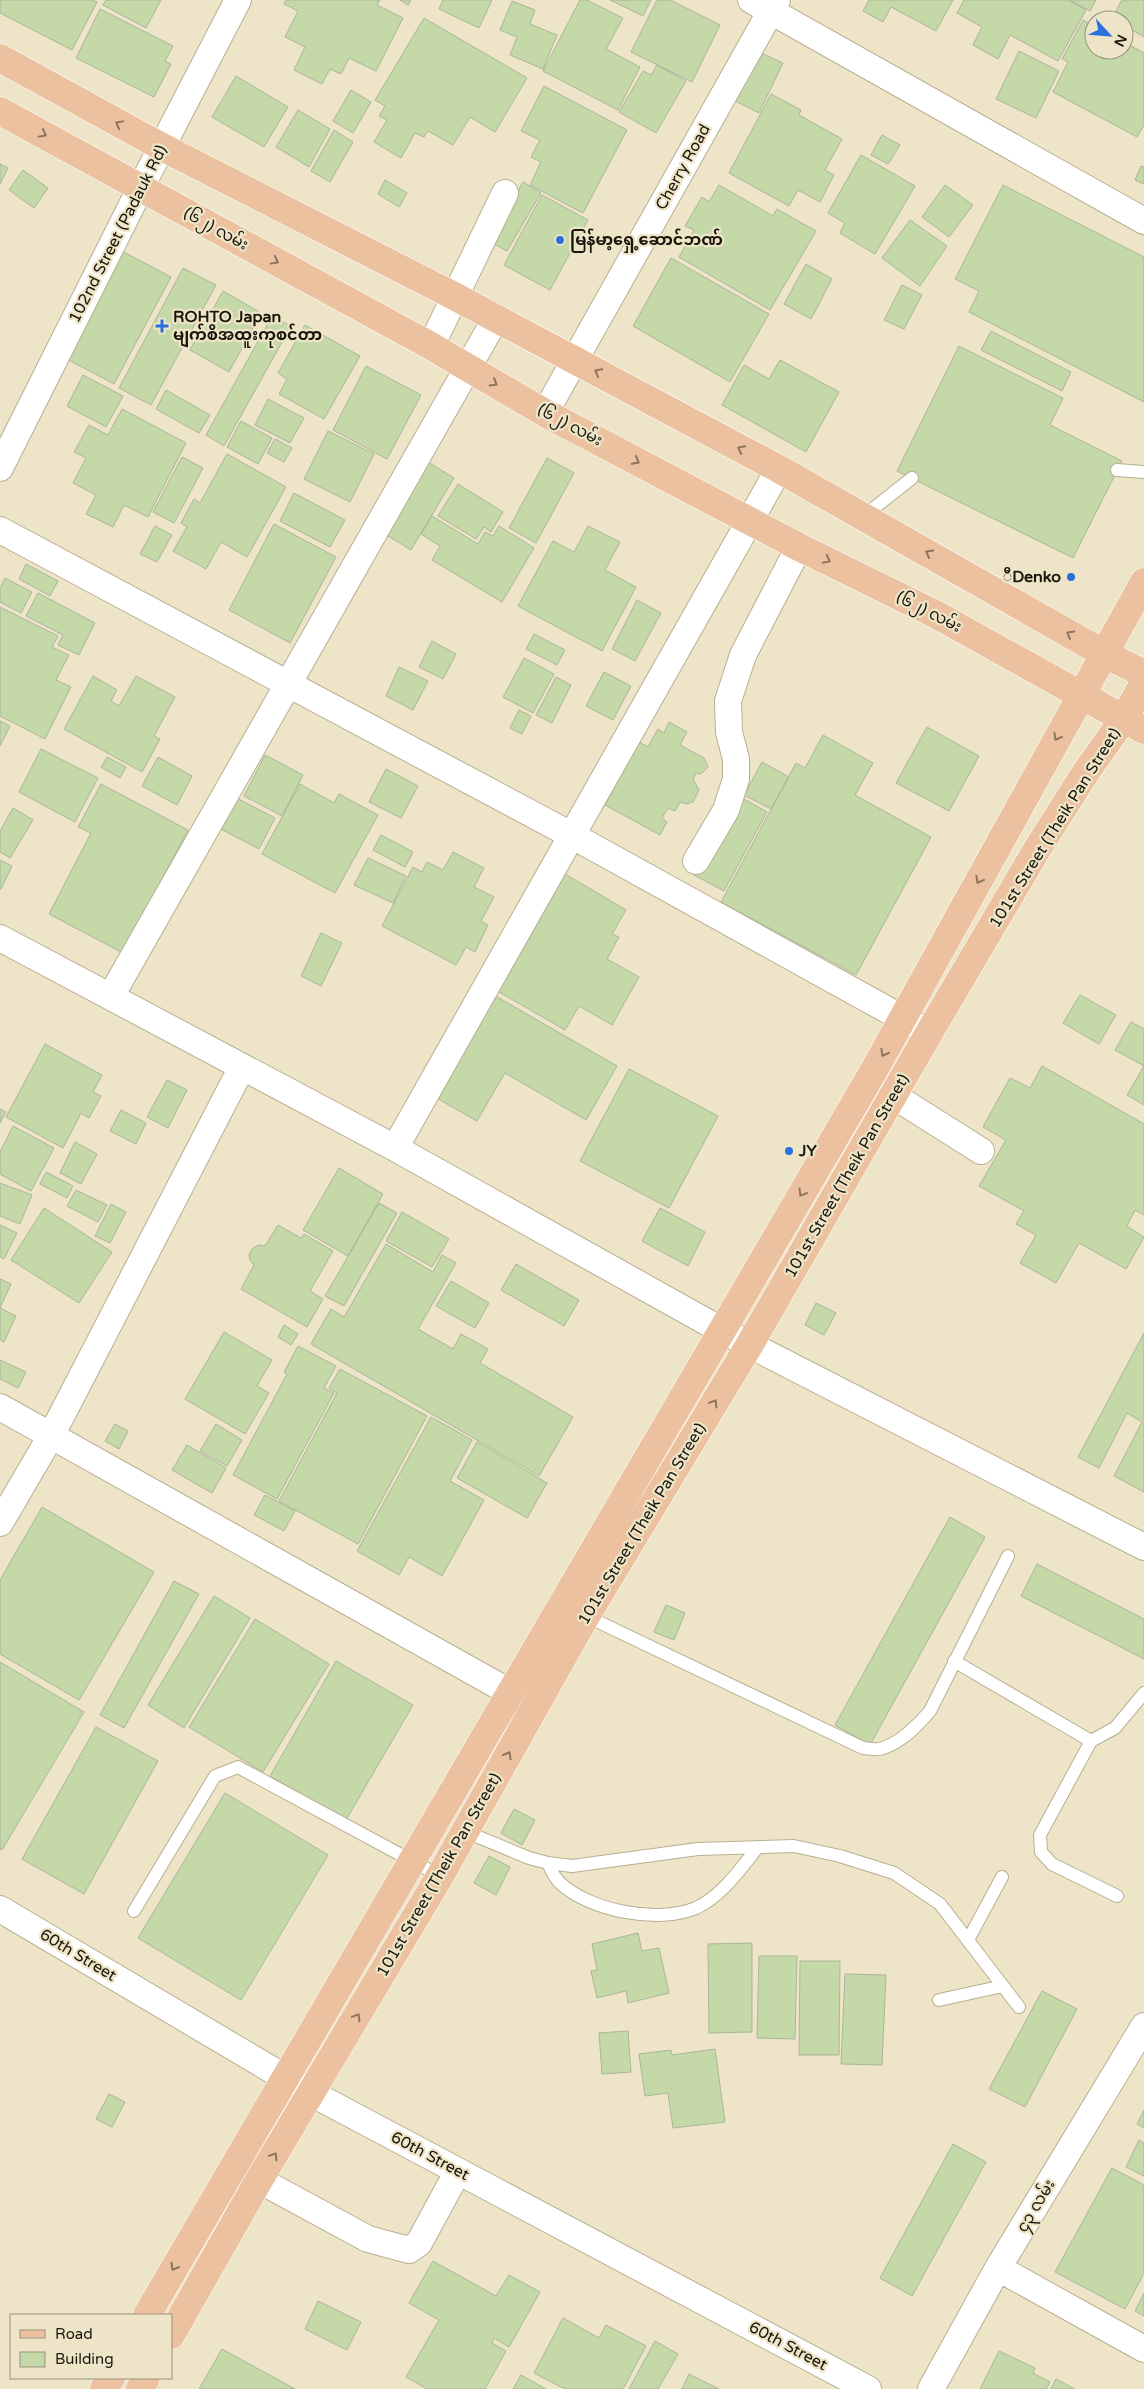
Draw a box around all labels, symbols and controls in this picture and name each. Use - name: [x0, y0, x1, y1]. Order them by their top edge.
- north arrow: [1084, 10, 1134, 60]
- text: N: [1110, 32, 1130, 49]
- one-way arrow: [115, 120, 124, 130]
- street label: Cherry Road: [651, 121, 715, 213]
- one-way arrow: [37, 128, 46, 138]
- street label: 102nd Street (Padauk Rd): [64, 142, 172, 326]
- street label: (၆၂) လမ်း: [179, 201, 253, 258]
- place label: မြန်မာ့ရှေ့ဆောင်ဘဏ်: [570, 228, 723, 253]
- marker: မြန်မာ့ရှေ့ဆောင်ဘဏ်: [554, 234, 566, 246]
- one-way arrow: [270, 255, 279, 265]
- place label: ROHTO Japan မျက်စိအထူးကုစင်တာ: [173, 307, 322, 348]
- marker: ROHTO Japan မျက်စိအထူးကုစင်တာ: [155, 319, 169, 333]
- one-way arrow: [594, 368, 603, 378]
- one-way arrow: [488, 377, 497, 387]
- street label: (၆၂) လမ်း: [533, 398, 607, 453]
- one-way arrow: [738, 445, 747, 455]
- one-way arrow: [631, 455, 640, 465]
- one-way arrow: [926, 549, 935, 559]
- one-way arrow: [822, 554, 831, 565]
- place label: ီDenko: [1003, 566, 1061, 587]
- marker: ီDenko: [1065, 571, 1077, 583]
- street label: (၆၂) လမ်း: [892, 585, 966, 640]
- one-way arrow: [1067, 630, 1076, 640]
- street label: 101st Street (Theik Pan Street): [985, 724, 1125, 932]
- one-way arrow: [1053, 732, 1063, 741]
- one-way arrow: [976, 874, 986, 883]
- one-way arrow: [881, 1047, 891, 1056]
- street label: 101st Street (Theik Pan Street): [780, 1071, 914, 1281]
- place label: JY: [798, 1141, 817, 1161]
- marker: JY: [783, 1145, 795, 1157]
- one-way arrow: [799, 1187, 809, 1196]
- one-way arrow: [708, 1400, 718, 1409]
- street label: 101st Street (Theik Pan Street): [574, 1419, 710, 1629]
- one-way arrow: [502, 1751, 512, 1760]
- street label: 101st Street (Theik Pan Street): [372, 1770, 506, 1980]
- street label: 60th Street: [36, 1924, 120, 1986]
- one-way arrow: [350, 2013, 360, 2022]
- street label: 60th Street: [387, 2127, 473, 2185]
- one-way arrow: [267, 2153, 277, 2162]
- street label: ၄၃ လမ်း: [1011, 2175, 1062, 2238]
- one-way arrow: [171, 2262, 181, 2271]
- legend: [10, 2314, 172, 2379]
- street label: 60th Street: [745, 2317, 831, 2375]
- text: Road: [55, 2325, 93, 2343]
- text: Building: [55, 2350, 114, 2368]

